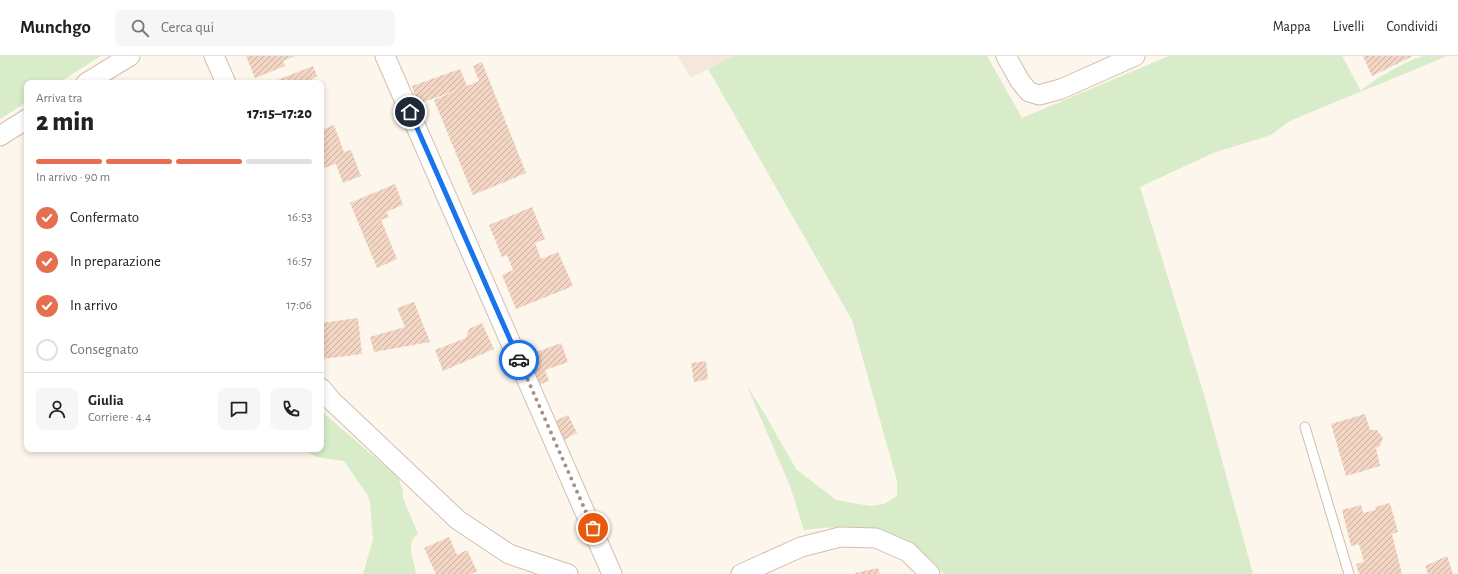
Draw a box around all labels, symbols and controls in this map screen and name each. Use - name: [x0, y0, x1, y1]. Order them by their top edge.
- search box: [115, 10, 395, 46]
- icon: search: [129, 17, 151, 39]
- text: Munchgo: [20, 18, 91, 37]
- text: Cerca qui: [161, 20, 214, 35]
- text: Mappa: [1273, 20, 1311, 34]
- text: Livelli: [1333, 20, 1364, 34]
- text: Condividi: [1386, 20, 1438, 34]
- text: Arriva tra: [36, 92, 83, 105]
- pin: [393, 95, 427, 129]
- icon: home: [399, 101, 421, 123]
- text: 17:15–17:20: [247, 106, 312, 121]
- text: 2 min: [36, 109, 94, 135]
- text: In arrivo · 90 m: [36, 171, 110, 184]
- icon: check: [36, 207, 58, 229]
- text: Confermato: [70, 210, 139, 225]
- text: 16:53: [288, 211, 312, 224]
- icon: check: [36, 251, 58, 273]
- text: In preparazione: [70, 254, 161, 269]
- text: 16:57: [288, 255, 312, 268]
- icon: check: [36, 295, 58, 317]
- text: In arrivo: [70, 298, 118, 313]
- text: 17:06: [286, 299, 312, 312]
- courier: [499, 340, 539, 380]
- text: Consegnato: [70, 342, 139, 357]
- icon: car: [508, 349, 530, 371]
- button: person: [36, 388, 78, 430]
- button: chat: [218, 388, 260, 430]
- button: phone: [270, 388, 312, 430]
- text: Giulia: [88, 393, 124, 408]
- text: Corriere · 4.4: [88, 411, 151, 424]
- pin: [576, 511, 610, 545]
- icon: bag: [582, 517, 604, 539]

